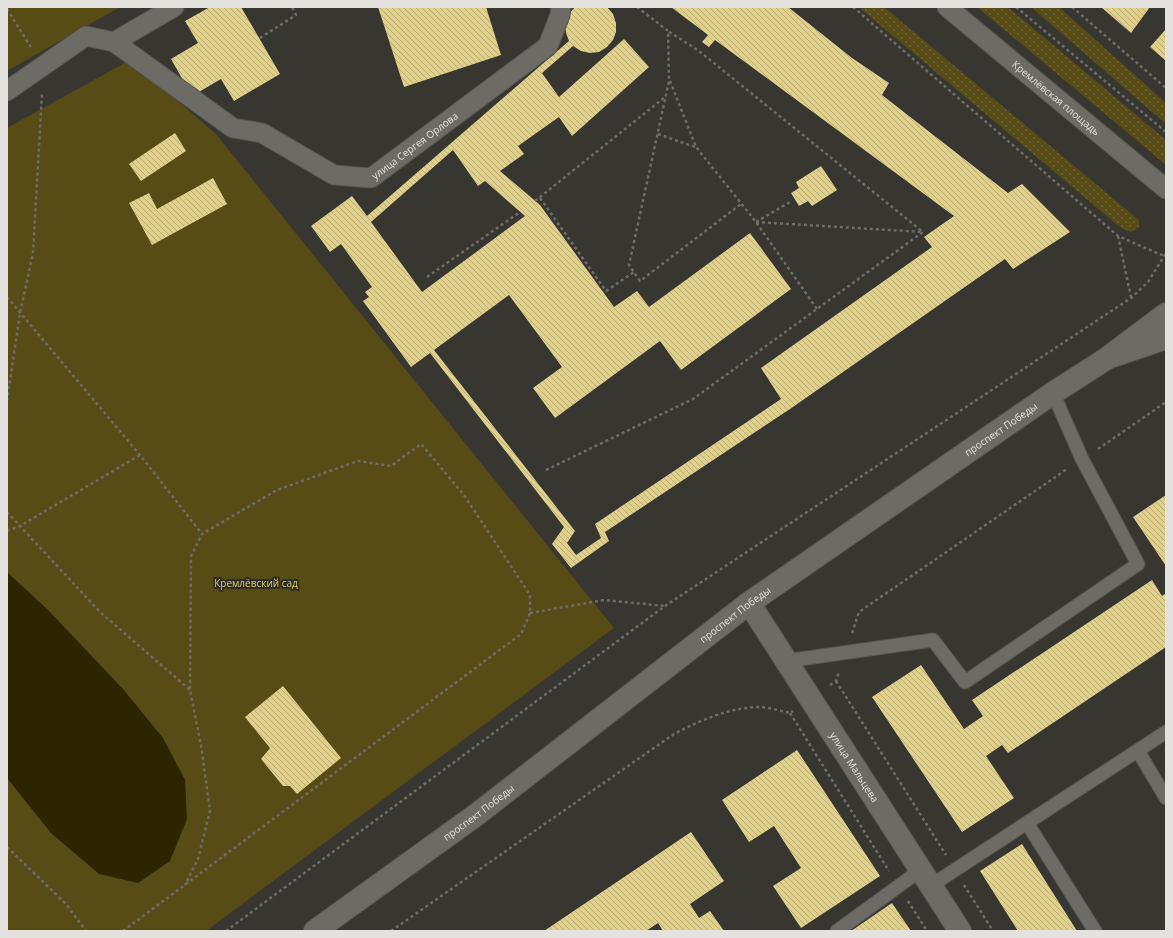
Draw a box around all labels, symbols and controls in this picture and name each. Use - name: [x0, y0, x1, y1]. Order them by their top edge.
- street label: Кремлёвская площадь: [1009, 57, 1103, 138]
- street label: улица Сергея Орлова: [368, 109, 461, 182]
- street label: проспект Победы: [961, 399, 1040, 459]
- park label: Кремлёвский сад: [214, 576, 298, 590]
- street label: проспект Победы: [697, 583, 773, 646]
- street label: улица Мальцева: [827, 729, 882, 805]
- street label: проспект Победы: [440, 781, 517, 844]

